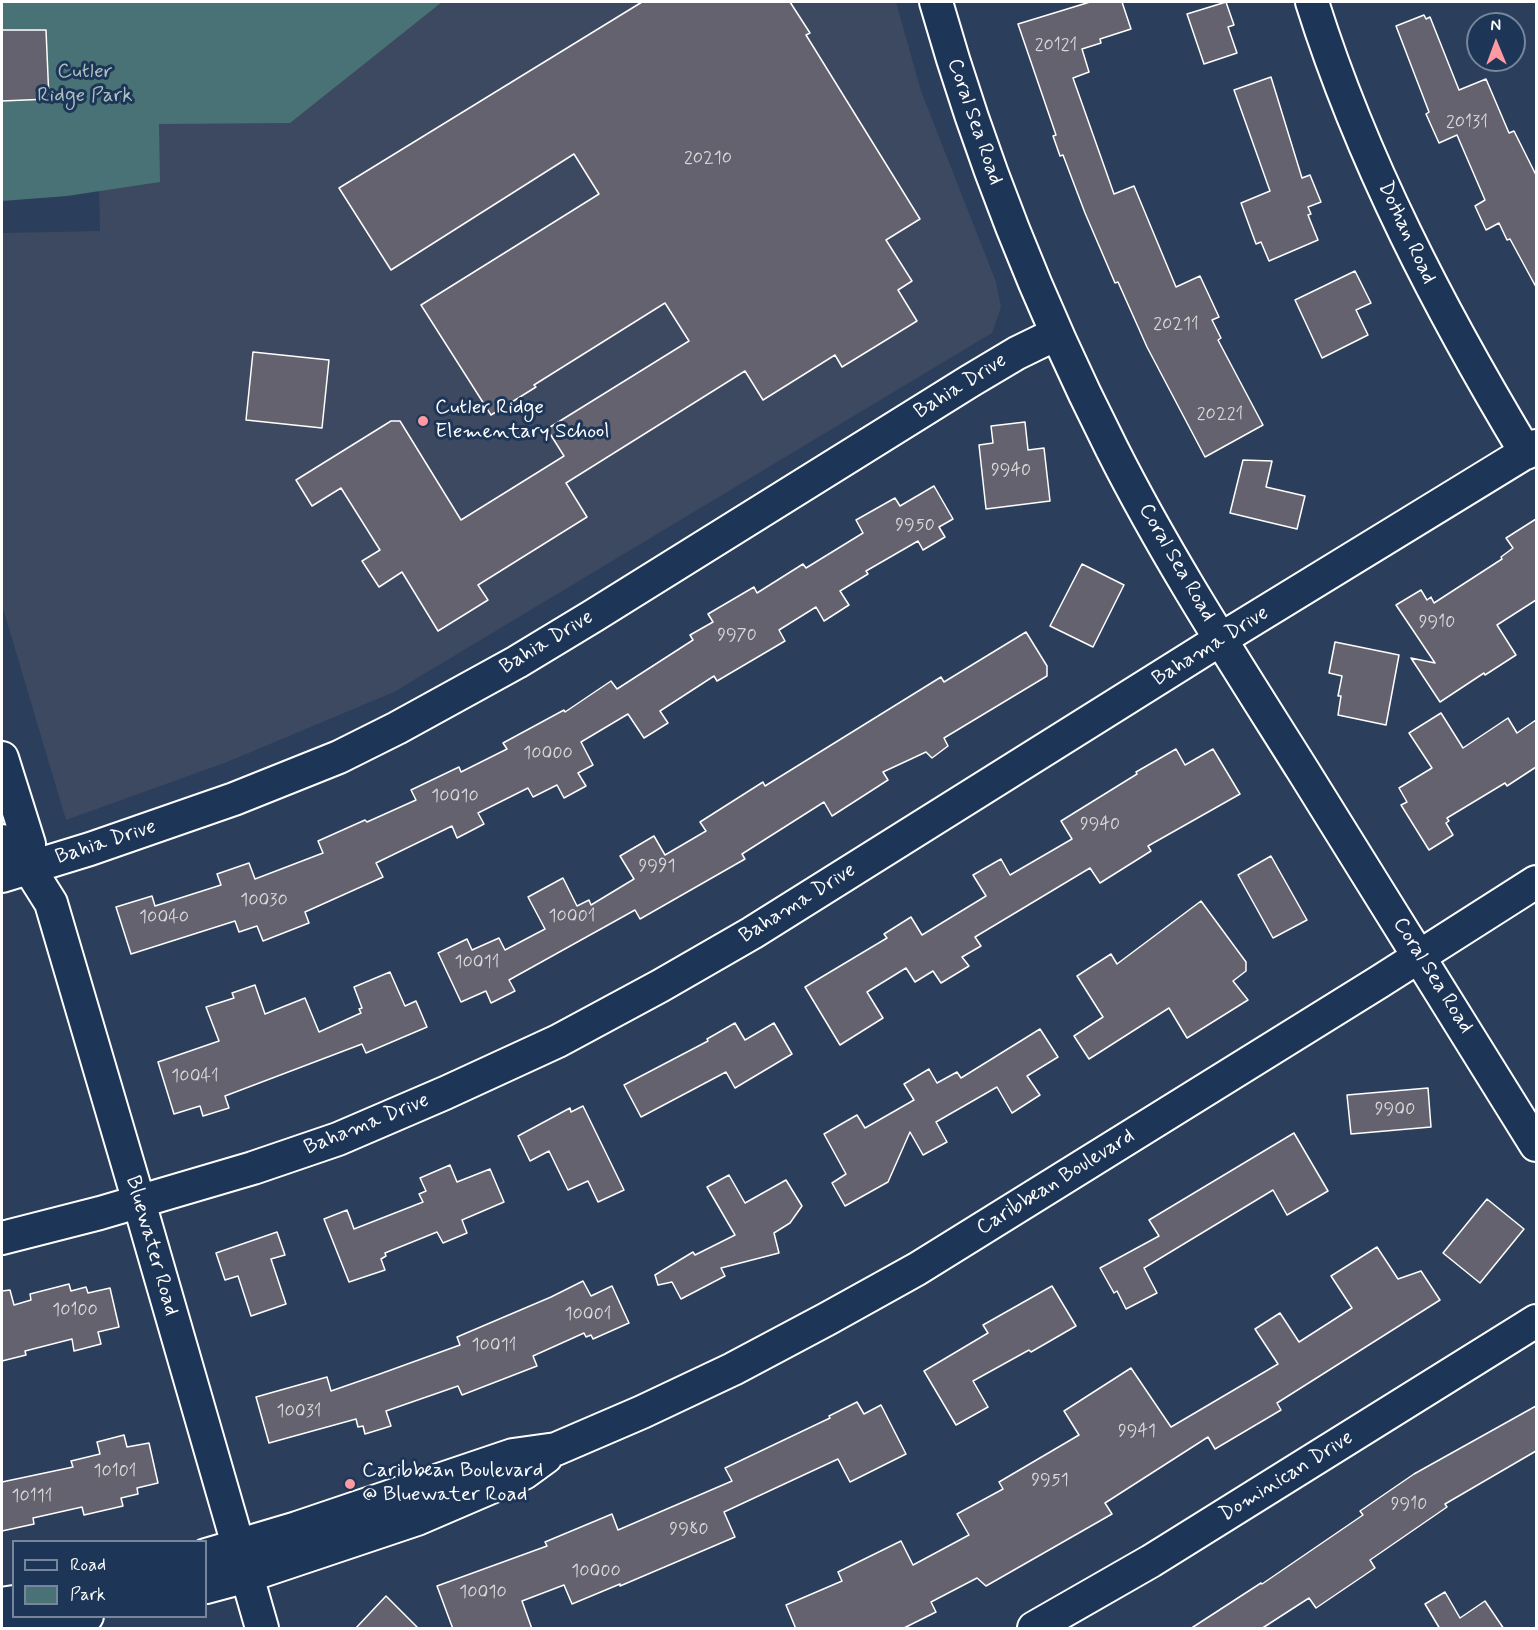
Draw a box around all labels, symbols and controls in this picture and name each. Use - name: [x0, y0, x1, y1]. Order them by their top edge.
- north arrow: [1466, 12, 1526, 72]
- text: N: [1490, 15, 1501, 36]
- house number: 20121: [1035, 35, 1077, 57]
- street label: Coral Sea Road: [941, 55, 1007, 189]
- park label: Cutler Ridge Park: [37, 60, 133, 110]
- house number: 20131: [1446, 112, 1488, 134]
- house number: 20210: [684, 148, 732, 170]
- street label: Dothan Road: [1371, 178, 1441, 288]
- house number: 20211: [1153, 314, 1199, 336]
- street label: Bahia Drive: [910, 349, 1012, 425]
- place label: Cutler Ridge Elementary School: [435, 396, 610, 446]
- house number: 20221: [1197, 404, 1243, 426]
- marker: Cutler Ridge Elementary School: [416, 414, 430, 428]
- house number: 9940: [991, 460, 1031, 482]
- street label: Coral Sea Road: [1132, 500, 1220, 626]
- house number: 9950: [895, 515, 935, 537]
- street label: Bahama Drive: [1148, 601, 1274, 693]
- street label: Bahia Drive: [496, 605, 598, 681]
- house number: 9910: [1419, 612, 1455, 634]
- house number: 9970: [717, 625, 757, 647]
- house number: 10000: [523, 743, 573, 765]
- house number: 10010: [431, 786, 479, 808]
- house number: 9940: [1080, 814, 1120, 836]
- street label: Bahia Drive: [52, 815, 160, 871]
- house number: 9991: [638, 856, 676, 878]
- street label: Bahama Drive: [735, 858, 861, 950]
- house number: 10030: [240, 890, 288, 912]
- house number: 10001: [549, 906, 595, 928]
- house number: 10040: [139, 907, 189, 929]
- street label: Coral Sea Road: [1386, 913, 1478, 1039]
- house number: 10011: [455, 952, 499, 974]
- house number: 10041: [171, 1066, 219, 1088]
- street label: Bahama Drive: [301, 1088, 433, 1162]
- house number: 9900: [1375, 1099, 1415, 1121]
- street label: Caribbean Boulevard: [972, 1124, 1140, 1242]
- street label: Bluewater Road: [119, 1173, 183, 1319]
- house number: 10100: [52, 1300, 98, 1322]
- house number: 10001: [565, 1304, 611, 1326]
- house number: 10011: [472, 1335, 516, 1357]
- house number: 10031: [276, 1401, 322, 1423]
- house number: 9941: [1118, 1421, 1156, 1443]
- street label: Dominican Drive: [1216, 1426, 1358, 1528]
- place label: Caribbean Boulevard @ Bluewater Road: [362, 1459, 543, 1509]
- house number: 10101: [93, 1461, 137, 1483]
- house number: 9951: [1031, 1470, 1069, 1492]
- marker: Caribbean Boulevard @ Bluewater Road: [343, 1477, 357, 1491]
- house number: 10111: [11, 1486, 53, 1508]
- house number: 9910: [1391, 1494, 1427, 1516]
- house number: 9980: [669, 1519, 709, 1541]
- legend: [12, 1540, 207, 1618]
- text: Road: [70, 1553, 106, 1577]
- house number: 10000: [571, 1561, 621, 1583]
- house number: 10010: [459, 1582, 507, 1604]
- text: Park: [70, 1583, 106, 1607]

